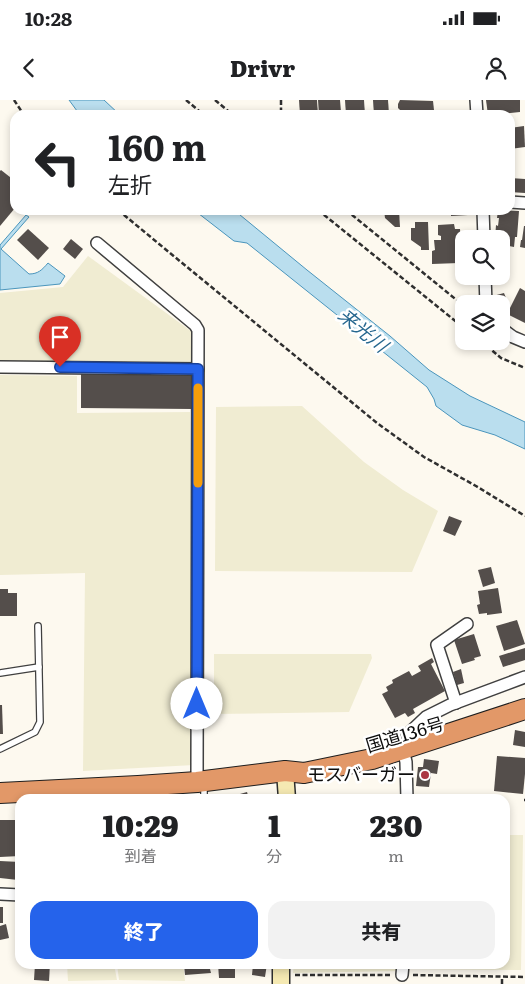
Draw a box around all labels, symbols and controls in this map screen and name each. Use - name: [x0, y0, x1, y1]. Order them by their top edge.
- text: 10:28: [25, 4, 72, 32]
- text: Drivr: [230, 51, 295, 84]
- icon: back: [15, 54, 43, 82]
- icon: person: [482, 54, 510, 82]
- text: 160 m: [108, 120, 206, 172]
- icon: left: [25, 130, 90, 195]
- text: 左折: [108, 167, 152, 200]
- map controls: [455, 230, 510, 350]
- button: search: [455, 230, 510, 285]
- button: layers: [455, 295, 510, 350]
- water label: 来光川: [333, 300, 396, 359]
- pin: [39, 316, 81, 367]
- icon: arrive: [46, 323, 74, 351]
- position arrow: [170, 677, 222, 729]
- street label: 国道136号: [362, 709, 447, 758]
- place label: モスバーガー: [307, 760, 415, 787]
- marker: モスバーガー: [419, 769, 431, 781]
- text: 10:29: [102, 802, 179, 846]
- text: 1: [268, 802, 281, 846]
- text: 230: [370, 802, 423, 846]
- text: 到着: [125, 843, 157, 867]
- text: 分: [266, 843, 282, 867]
- text: m: [388, 843, 404, 867]
- button: 終了: [30, 901, 258, 959]
- button: 共有: [268, 901, 495, 959]

